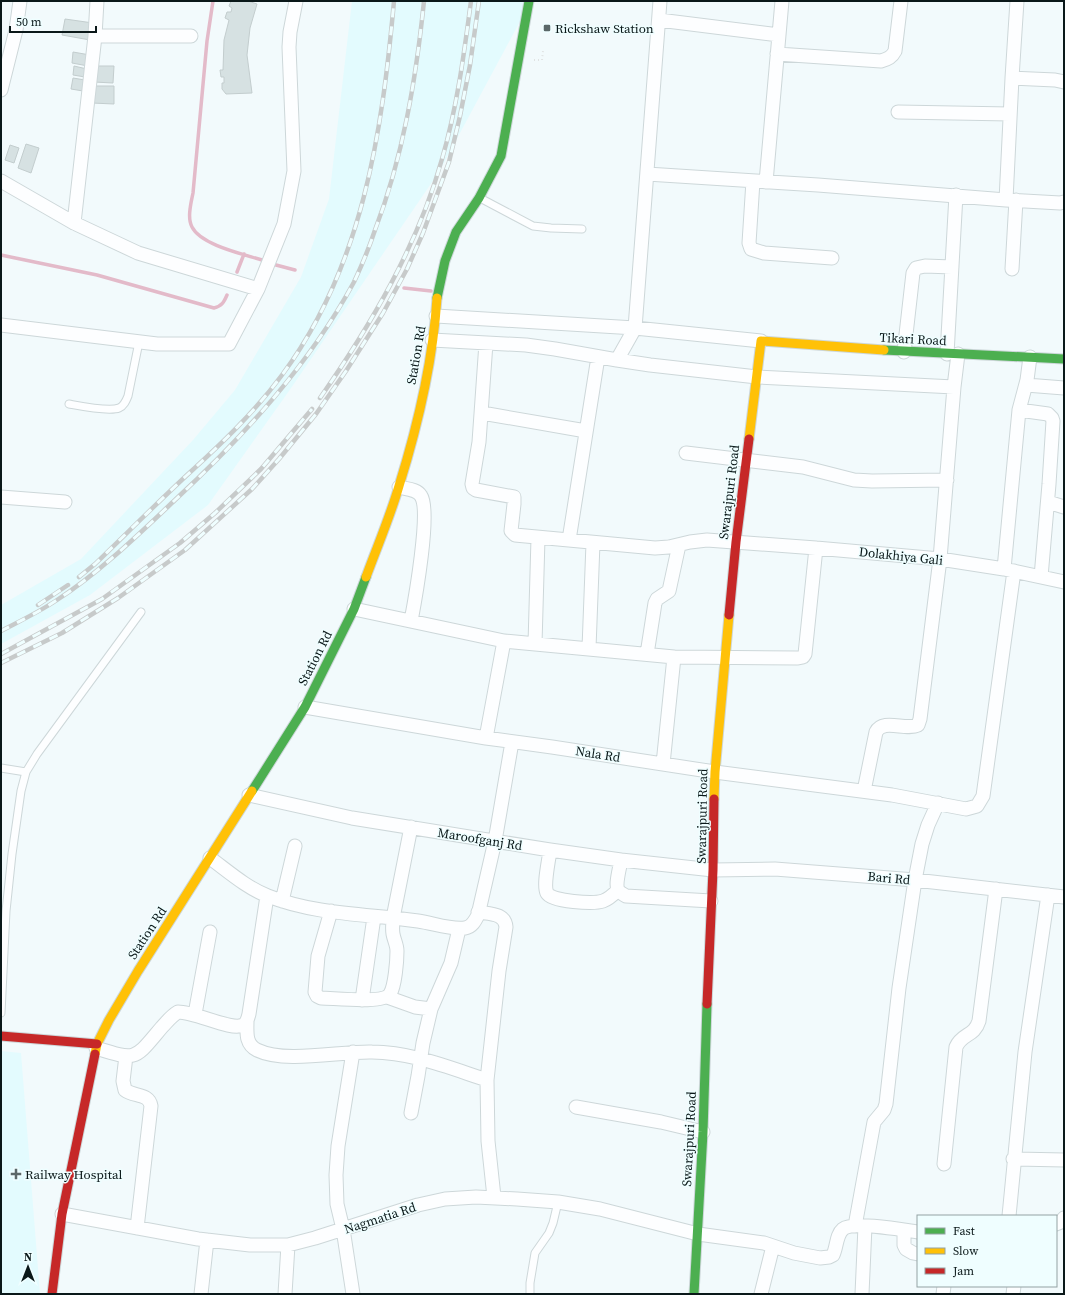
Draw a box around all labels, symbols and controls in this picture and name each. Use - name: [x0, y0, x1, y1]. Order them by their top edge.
- scale bar: [10, 8, 96, 34]
- text: 50 m: [16, 14, 42, 30]
- place label: Rickshaw Station: [555, 20, 654, 37]
- marker: Rickshaw Station: [542, 23, 552, 33]
- street label: Station Rd: [402, 324, 430, 386]
- street label: Tikari Road: [879, 329, 948, 349]
- street label: Swarajpuri Road: [715, 443, 743, 540]
- street label: Dolakhiya Gali: [858, 543, 944, 569]
- street label: Station Rd: [294, 627, 336, 688]
- street label: Nala Rd: [574, 742, 622, 766]
- street label: Swarajpuri Road: [693, 768, 711, 864]
- street label: Maroofganj Rd: [436, 824, 524, 854]
- street label: Bari Rd: [867, 868, 912, 888]
- street label: Station Rd: [124, 903, 171, 962]
- street label: Swarajpuri Road: [678, 1090, 700, 1187]
- place label: Railway Hospital: [25, 1166, 123, 1183]
- marker: Railway Hospital: [10, 1168, 22, 1180]
- street label: Nagmatia Rd: [342, 1198, 419, 1238]
- legend: [917, 1215, 1057, 1287]
- text: Fast: [953, 1223, 975, 1239]
- text: Slow: [953, 1243, 979, 1259]
- north arrow: [8, 1247, 48, 1287]
- text: N: [24, 1250, 32, 1265]
- text: Jam: [952, 1263, 974, 1279]

